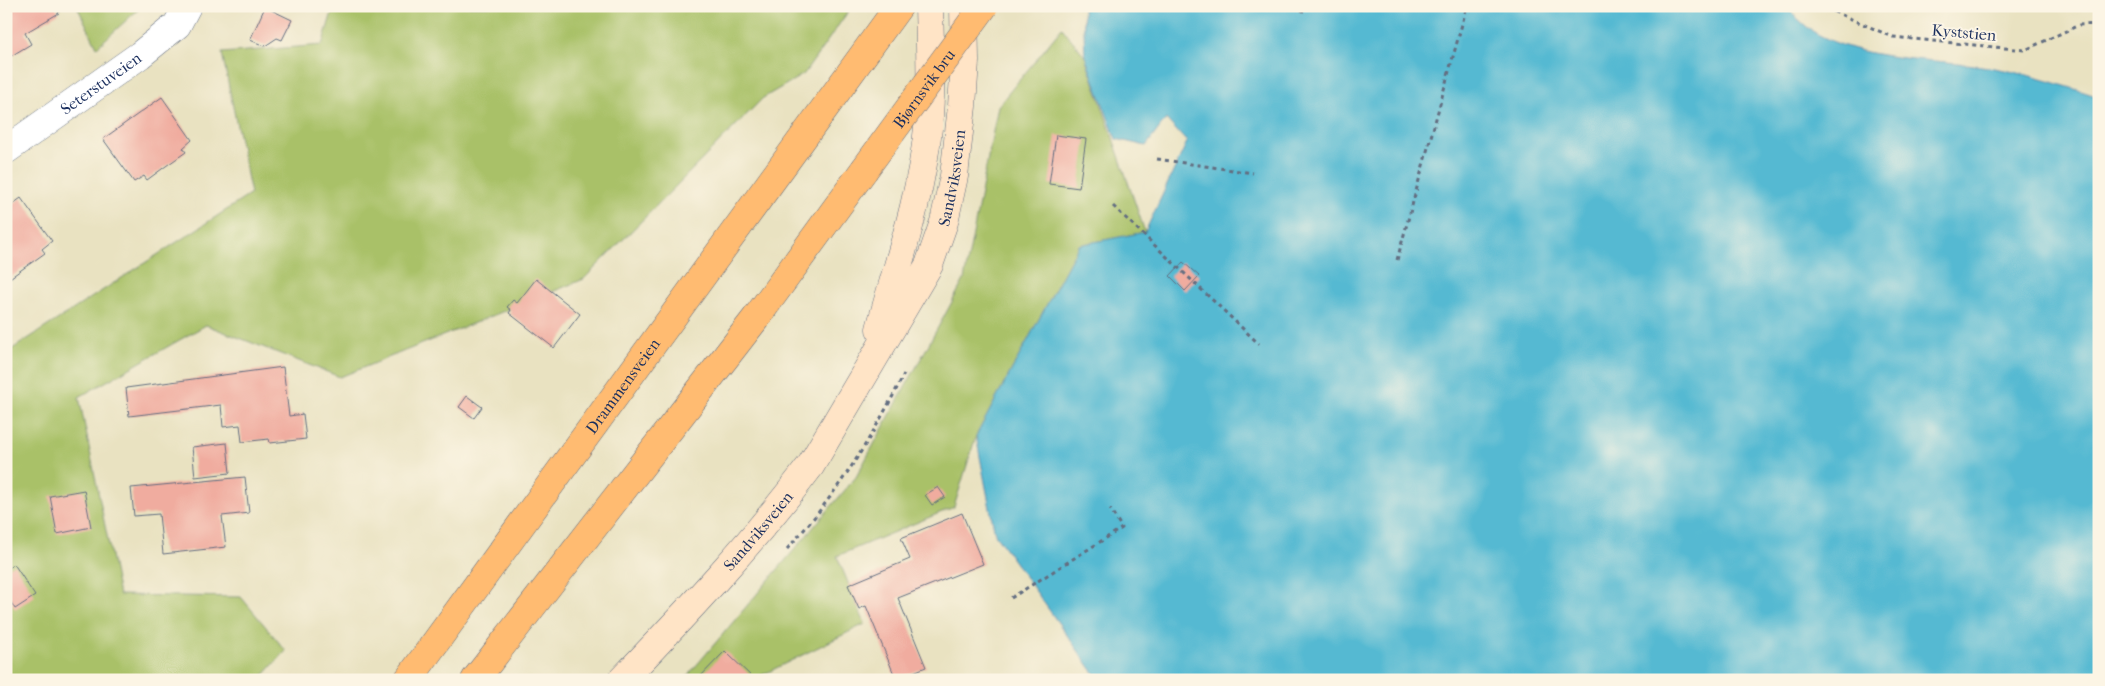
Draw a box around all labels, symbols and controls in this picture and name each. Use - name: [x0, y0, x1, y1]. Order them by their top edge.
- street label: Kyststien: [1931, 20, 1998, 45]
- street label: Bjørnsvik bru: [889, 46, 959, 132]
- street label: Seterstuveien: [57, 48, 146, 118]
- street label: Sandviksveien: [934, 128, 969, 228]
- street label: Drammensveien: [582, 334, 664, 438]
- street label: Sandviksveien: [720, 487, 797, 575]

